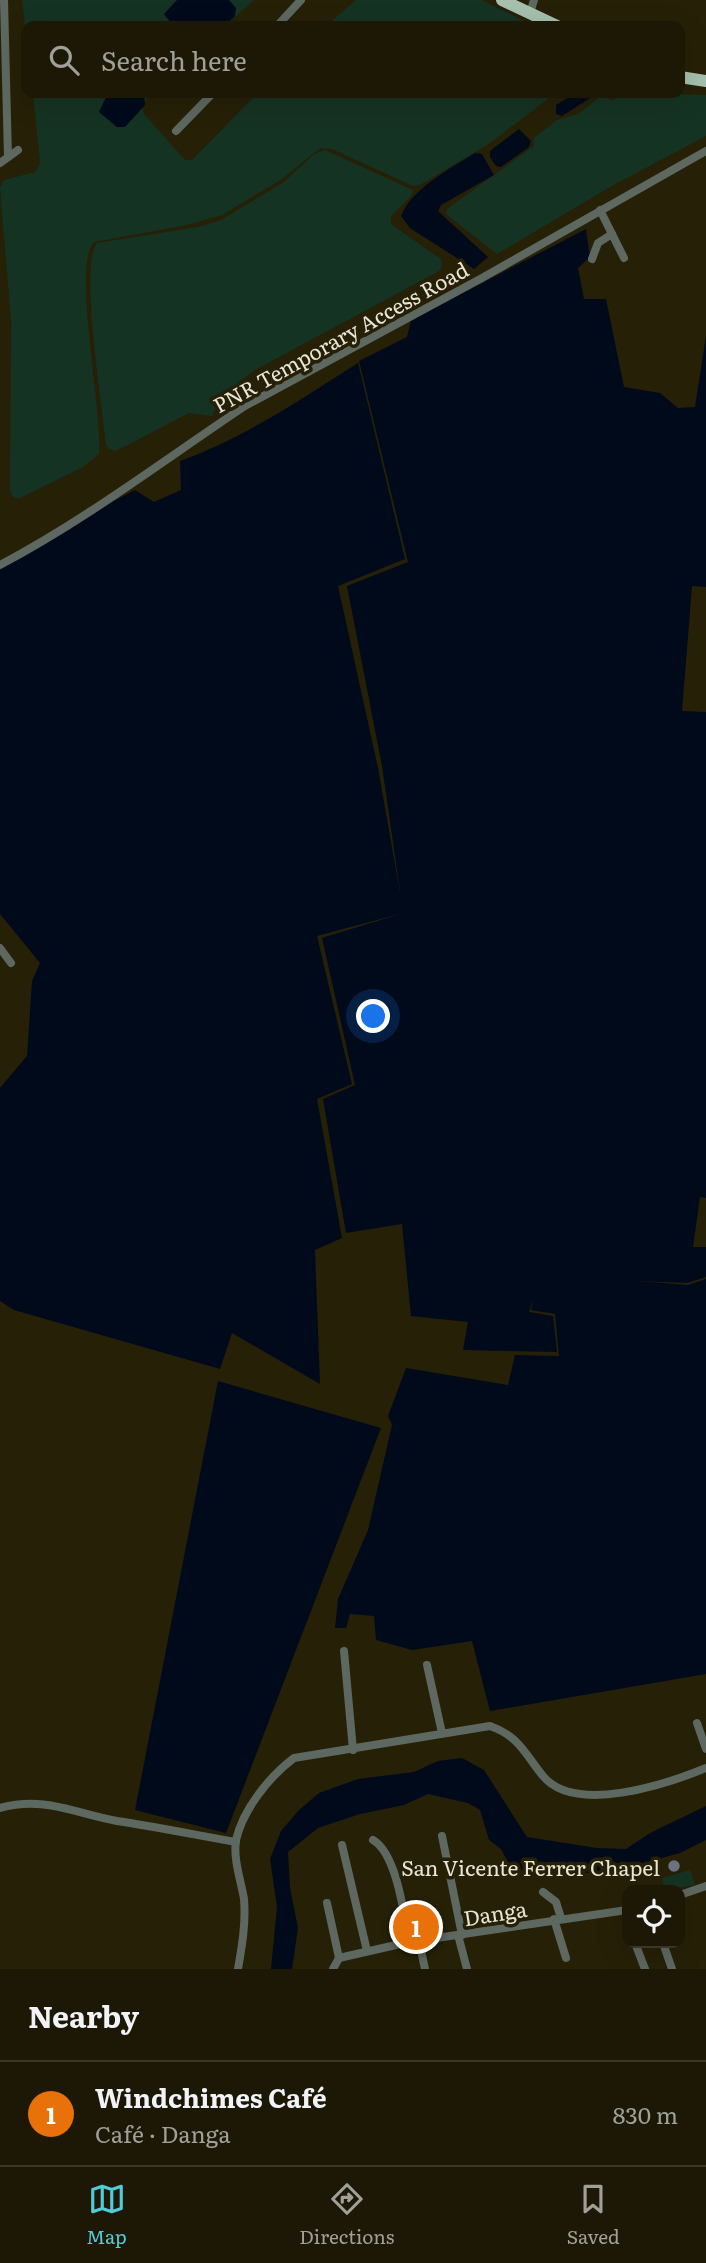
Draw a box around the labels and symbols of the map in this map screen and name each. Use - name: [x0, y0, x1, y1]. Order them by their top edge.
- street label: PNR Temporary Access Road: [207, 253, 473, 419]
- your location: [356, 999, 390, 1033]
- place label: San Vicente Ferrer Chapel: [401, 1851, 660, 1882]
- marker: San Vicente Ferrer Chapel: [666, 1858, 682, 1874]
- street label: Danga: [461, 1892, 530, 1932]
- pin: 1: [393, 1901, 439, 1953]

